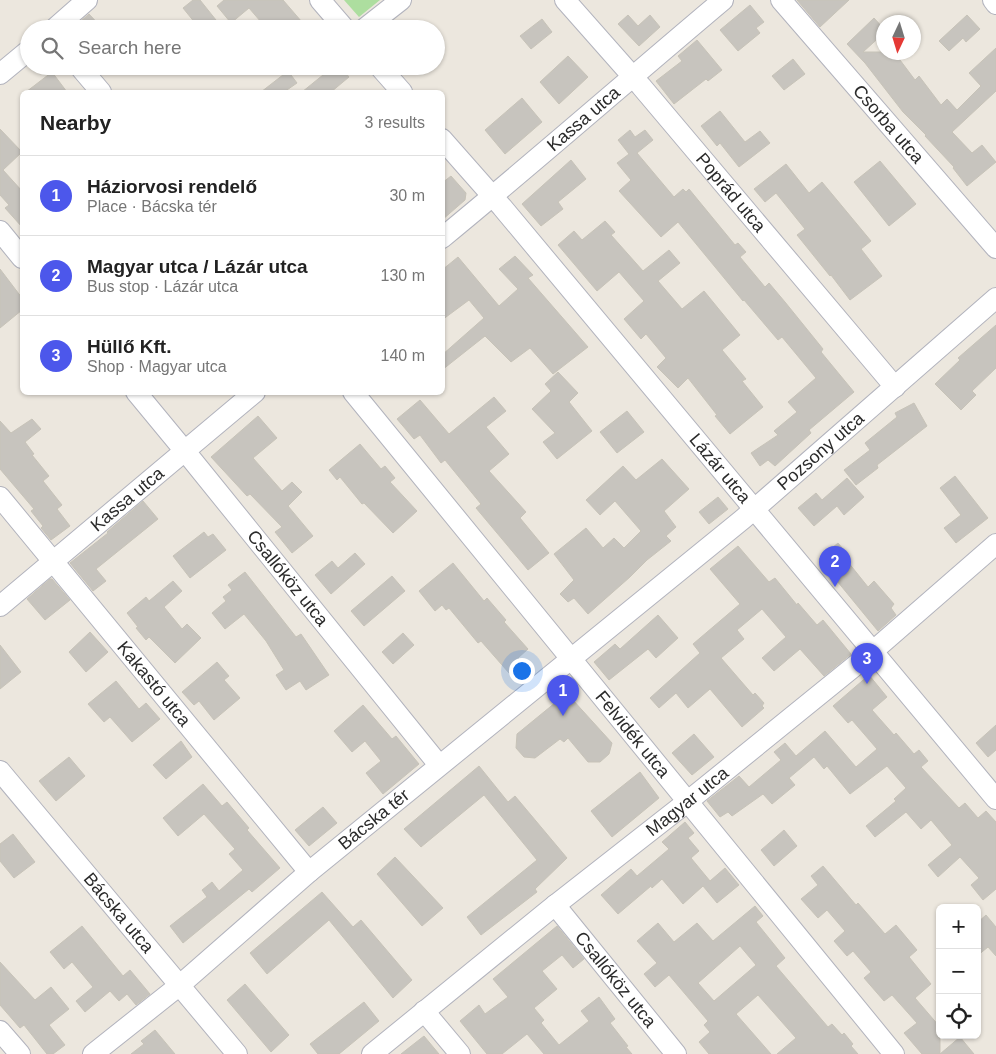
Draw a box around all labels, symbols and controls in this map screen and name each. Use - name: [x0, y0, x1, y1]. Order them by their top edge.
- north arrow: [876, 15, 921, 60]
- search box: [20, 20, 445, 75]
- icon: search: [38, 34, 66, 62]
- text: Search here: [78, 37, 182, 58]
- street label: Csorba utca: [849, 81, 928, 168]
- street label: Kassa utca: [543, 82, 625, 155]
- text: Nearby: [40, 111, 111, 134]
- text: 3 results: [365, 114, 425, 131]
- street label: Poprád utca: [692, 149, 770, 237]
- text: Háziorvosi rendelő: [87, 176, 257, 197]
- text: 1: [52, 187, 60, 204]
- text: 30 m: [389, 187, 425, 204]
- text: Place · Bácska tér: [87, 198, 217, 215]
- text: Magyar utca / Lázár utca: [87, 256, 308, 277]
- text: 2: [52, 267, 60, 284]
- text: 130 m: [381, 267, 425, 284]
- text: Bus stop · Lázár utca: [87, 278, 238, 295]
- text: Hüllő Kft.: [87, 336, 171, 357]
- text: 3: [52, 347, 60, 364]
- text: 140 m: [381, 347, 425, 364]
- text: Shop · Magyar utca: [87, 358, 227, 375]
- street label: Pozsony utca: [773, 407, 869, 494]
- street label: Lázár utca: [685, 430, 755, 508]
- street label: Kassa utca: [87, 462, 168, 536]
- street label: Csallóköz utca: [243, 526, 333, 631]
- pin: 2: [819, 546, 851, 587]
- street label: Kakastó utca: [113, 637, 195, 731]
- pin: 3: [851, 643, 883, 684]
- your location: [509, 658, 535, 684]
- pin: 1: [547, 675, 579, 716]
- street label: Felvidék utca: [591, 687, 675, 782]
- street label: Magyar utca: [642, 762, 733, 840]
- street label: Bácska tér: [334, 785, 413, 854]
- street label: Bácska utca: [80, 869, 159, 958]
- map controls: [936, 904, 981, 1039]
- button: +: [936, 904, 981, 949]
- street label: Csallóköz utca: [571, 928, 661, 1032]
- button: −: [936, 949, 981, 994]
- button: locate: [936, 994, 981, 1039]

